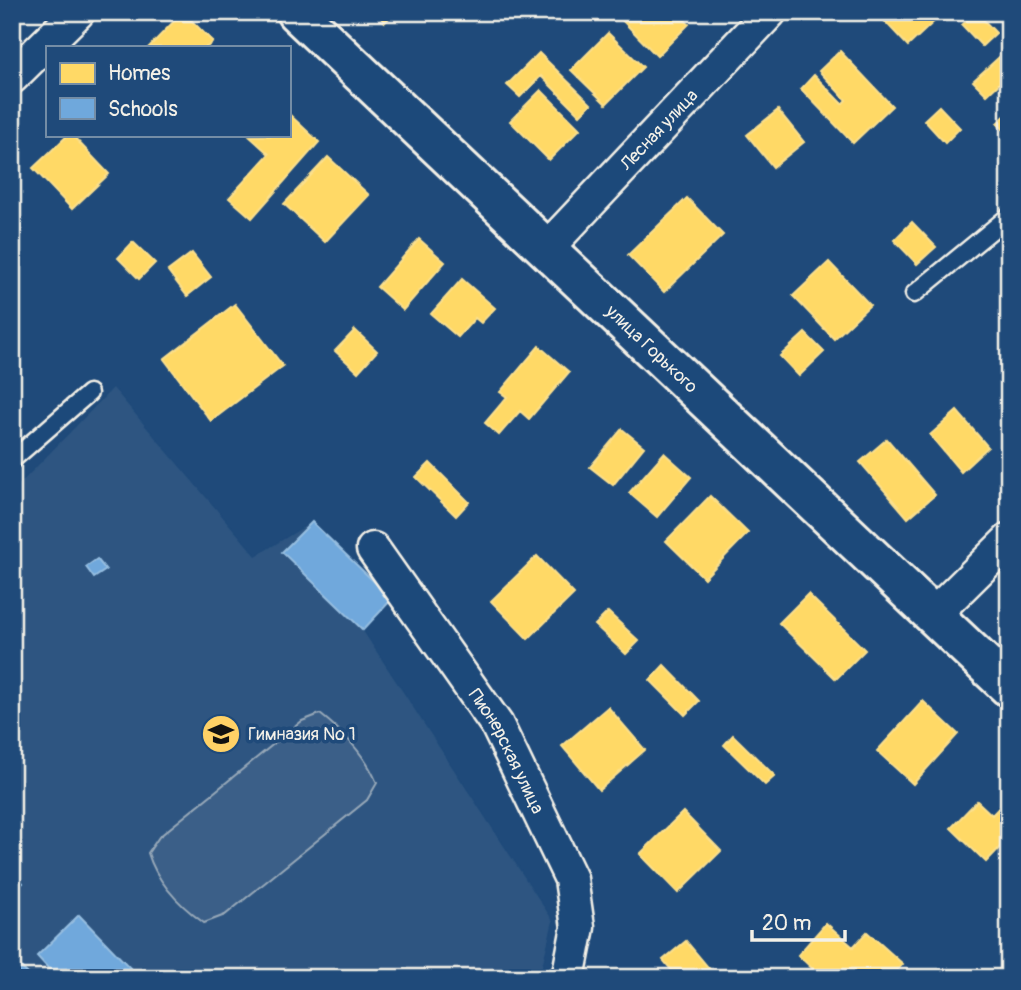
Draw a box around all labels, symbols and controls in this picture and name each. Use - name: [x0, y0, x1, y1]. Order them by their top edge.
- legend: [46, 46, 290, 136]
- text: Homes: [108, 60, 171, 87]
- street label: Лесная улица: [615, 84, 703, 176]
- text: Schools: [108, 96, 178, 123]
- street label: улица Горького: [600, 299, 703, 399]
- street label: Пионерская улица: [463, 685, 549, 818]
- school or university icon: Гимназия № 1: [200, 713, 242, 755]
- place label: Гимназия № 1: [248, 723, 356, 746]
- scale bar: [752, 899, 844, 943]
- text: 20 m: [762, 910, 811, 937]

